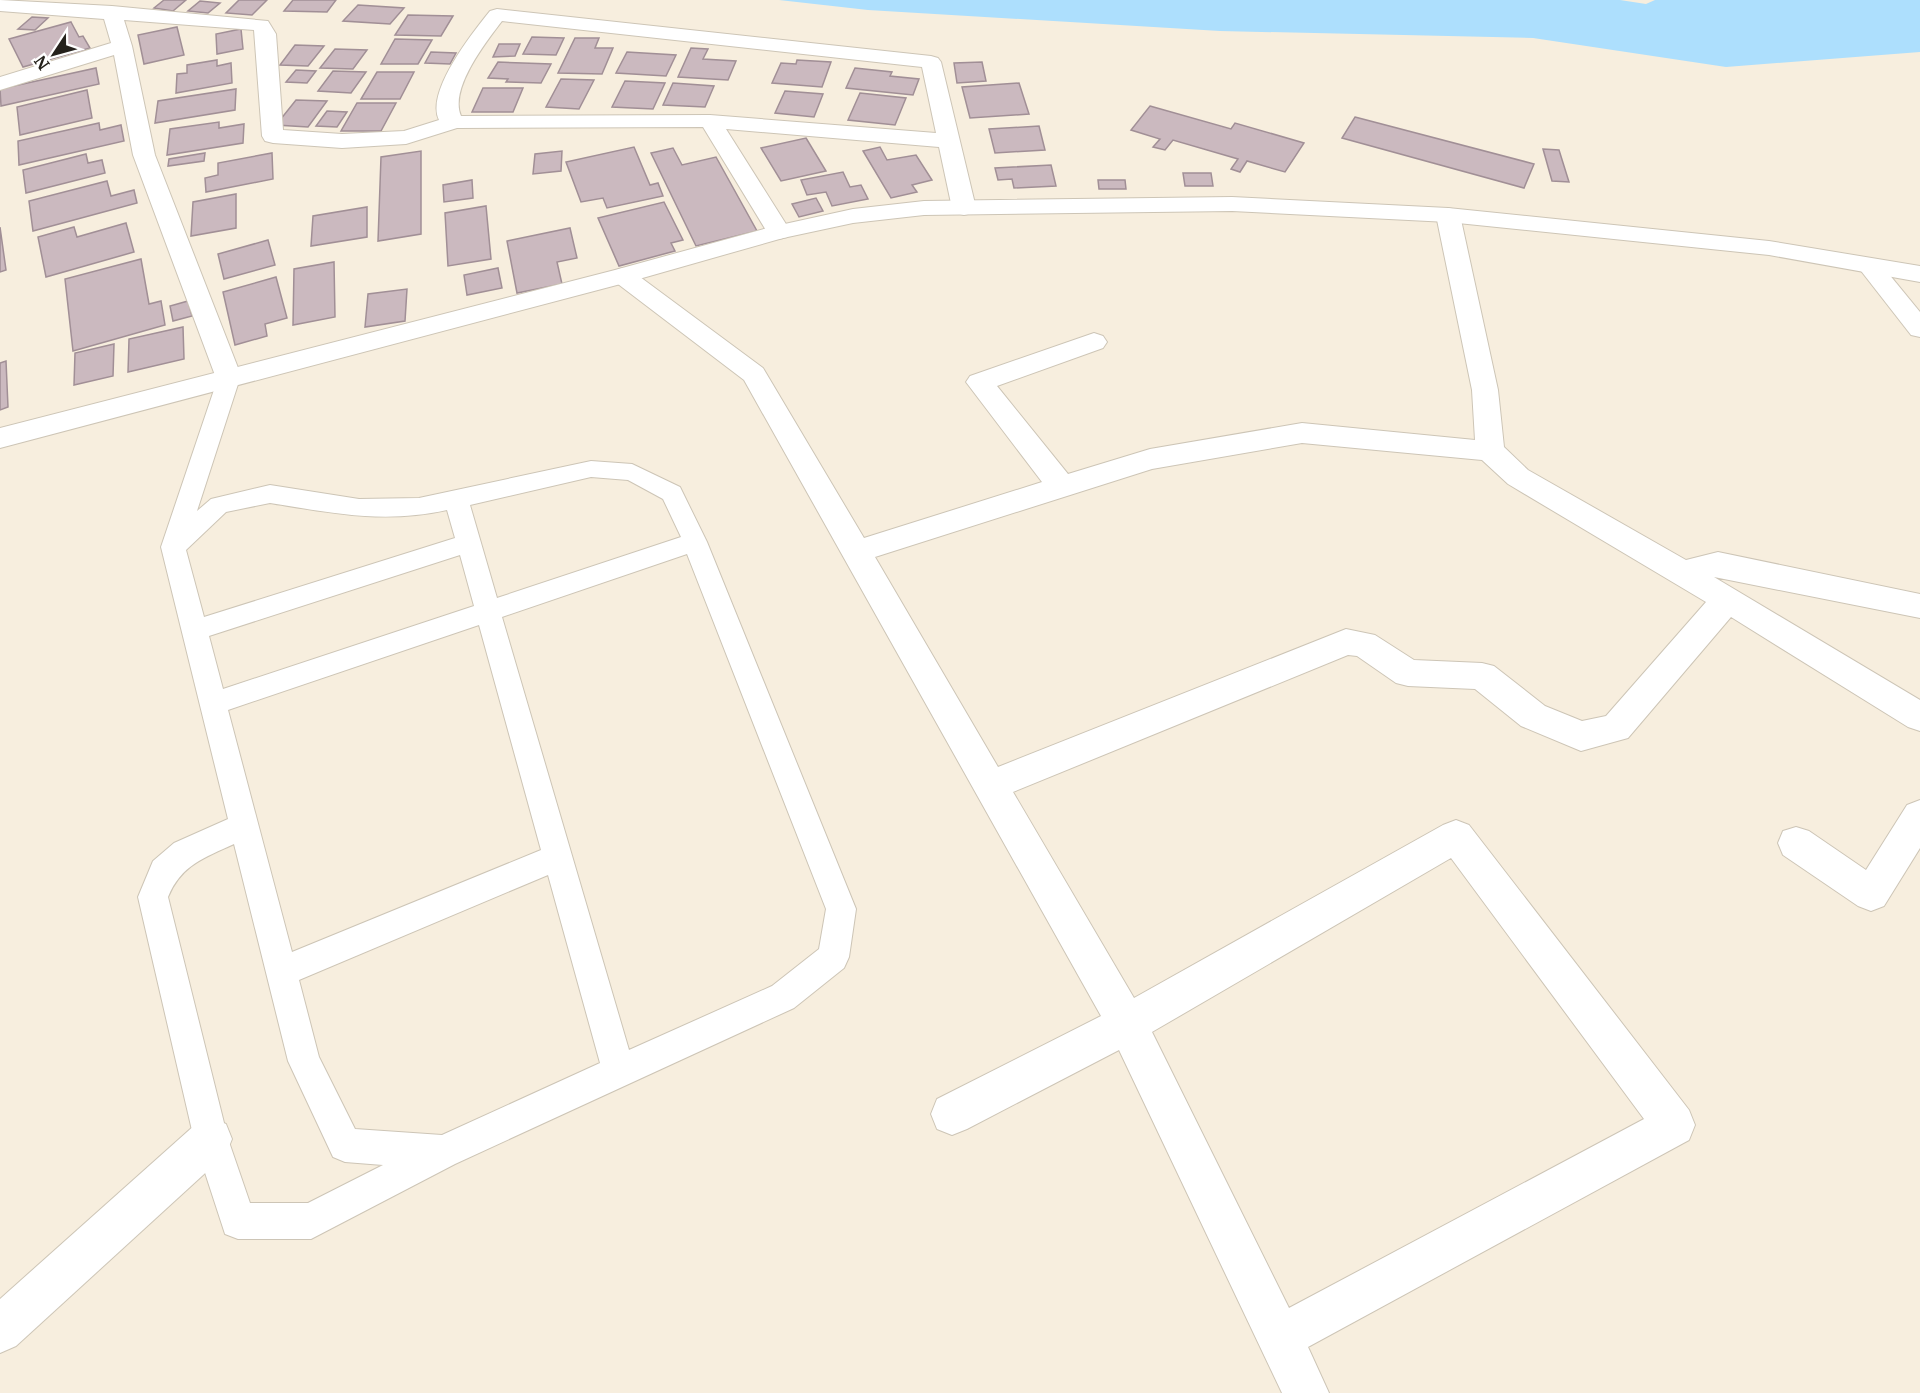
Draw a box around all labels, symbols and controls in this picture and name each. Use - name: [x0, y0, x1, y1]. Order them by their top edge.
- north arrow: [24, 24, 84, 84]
- text: N: [30, 52, 54, 74]

